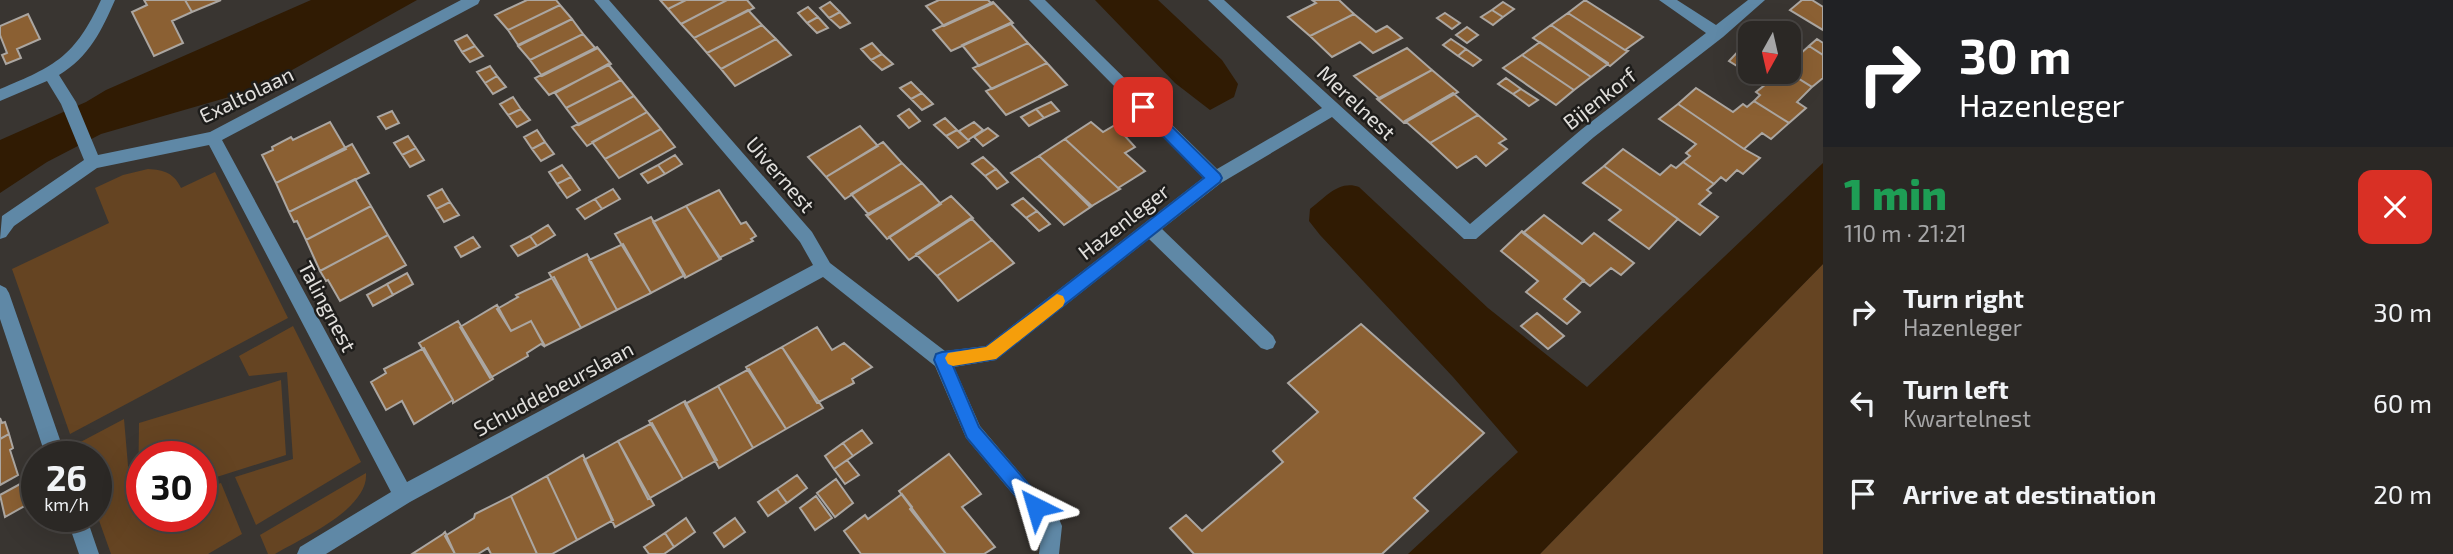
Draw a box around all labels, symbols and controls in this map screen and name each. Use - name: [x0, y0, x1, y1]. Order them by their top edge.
- north arrow: [1738, 21, 1801, 84]
- map controls: [1738, 21, 1801, 84]
- text: 30 m: [1959, 25, 2071, 84]
- icon: right: [1844, 28, 1935, 119]
- street label: Exaltolaan: [195, 60, 297, 128]
- street label: Merelnest: [1313, 60, 1401, 144]
- street label: Bijenkorf: [1558, 61, 1642, 135]
- pin: [1113, 77, 1173, 137]
- text: Hazenleger: [1959, 85, 2124, 123]
- icon: arrive: [1124, 88, 1162, 126]
- street label: Uivernest: [741, 131, 821, 217]
- text: 1 min: [1844, 168, 1947, 218]
- button: close: [2358, 170, 2432, 244]
- street label: Hazenleger: [1073, 177, 1174, 264]
- text: 110 m · 21:21: [1844, 219, 1967, 247]
- street label: Talingnest: [294, 256, 362, 356]
- text: Turn right: [1903, 282, 2024, 313]
- icon: right: [1844, 293, 1882, 331]
- text: 30 m: [2373, 296, 2432, 327]
- text: Hazenleger: [1903, 313, 2022, 341]
- street label: Schuddebeurslaan: [469, 335, 637, 441]
- text: Turn left: [1903, 373, 2009, 404]
- icon: left: [1844, 384, 1882, 422]
- text: 60 m: [2373, 387, 2432, 418]
- text: Kwartelnest: [1903, 404, 2031, 432]
- speed limit sign: 30: [126, 441, 217, 532]
- text: 26: [46, 456, 87, 498]
- position arrow: [999, 470, 1073, 544]
- icon: arrive: [1844, 475, 1882, 513]
- text: Arrive at destination: [1903, 478, 2156, 509]
- text: 20 m: [2373, 478, 2432, 509]
- text: km/h: [44, 493, 89, 515]

